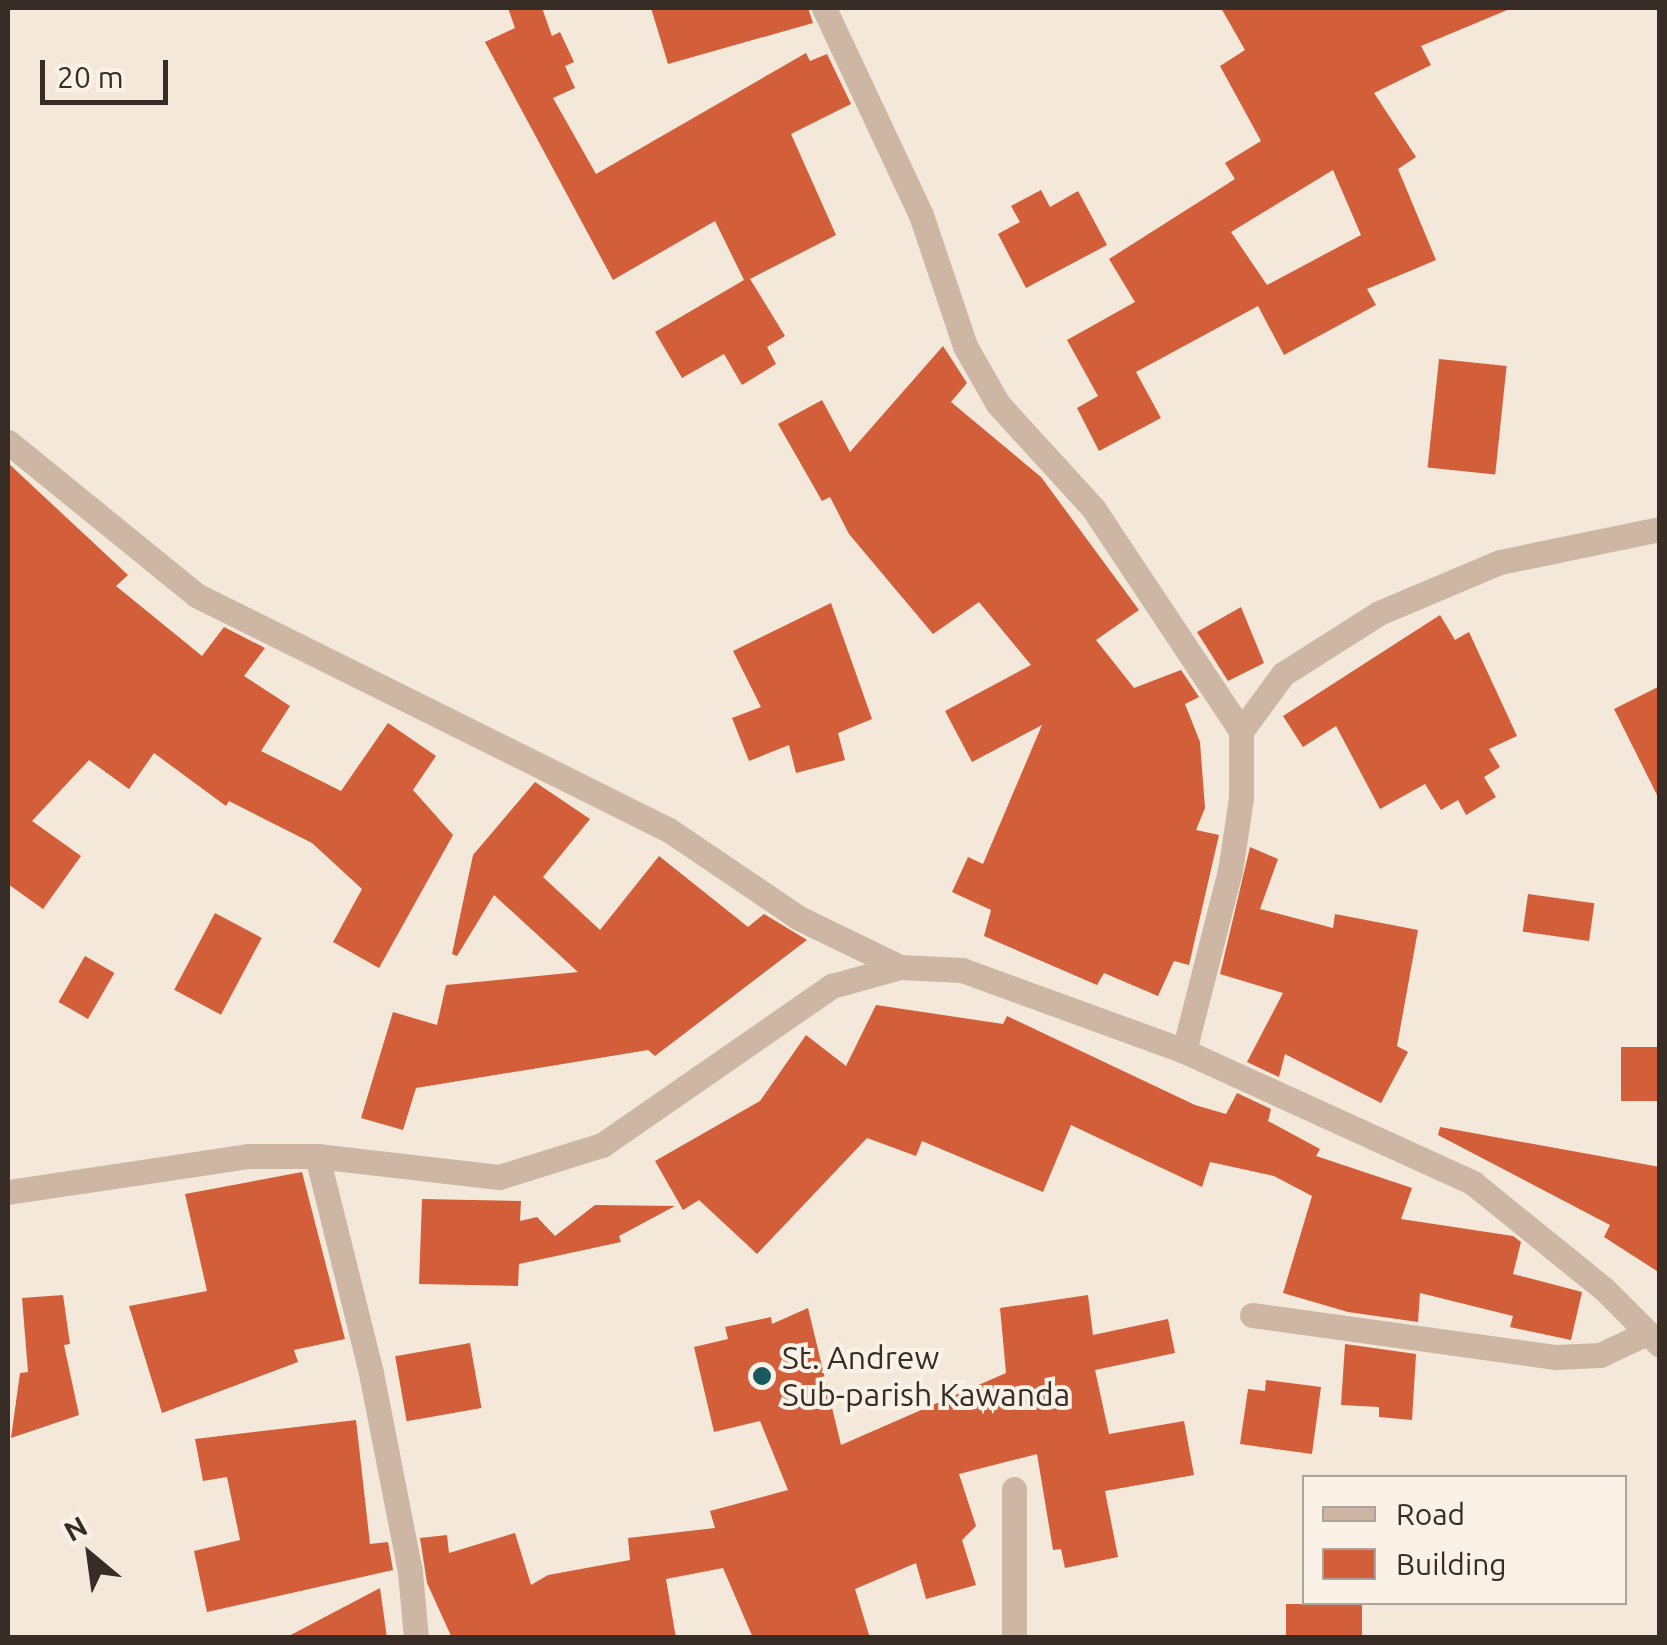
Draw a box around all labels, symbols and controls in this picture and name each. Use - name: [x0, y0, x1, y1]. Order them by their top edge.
- scale bar: [45, 40, 172, 102]
- text: 20 m: [57, 60, 124, 94]
- place label: St. Andrew Sub-parish Kawanda: [782, 1339, 1070, 1414]
- marker: St. Andrew Sub-parish Kawanda: [751, 1365, 773, 1387]
- legend: [1302, 1475, 1627, 1605]
- text: Road: [1396, 1497, 1465, 1531]
- north arrow: [40, 1505, 140, 1605]
- text: N: [59, 1510, 92, 1547]
- text: Building: [1396, 1547, 1507, 1581]

